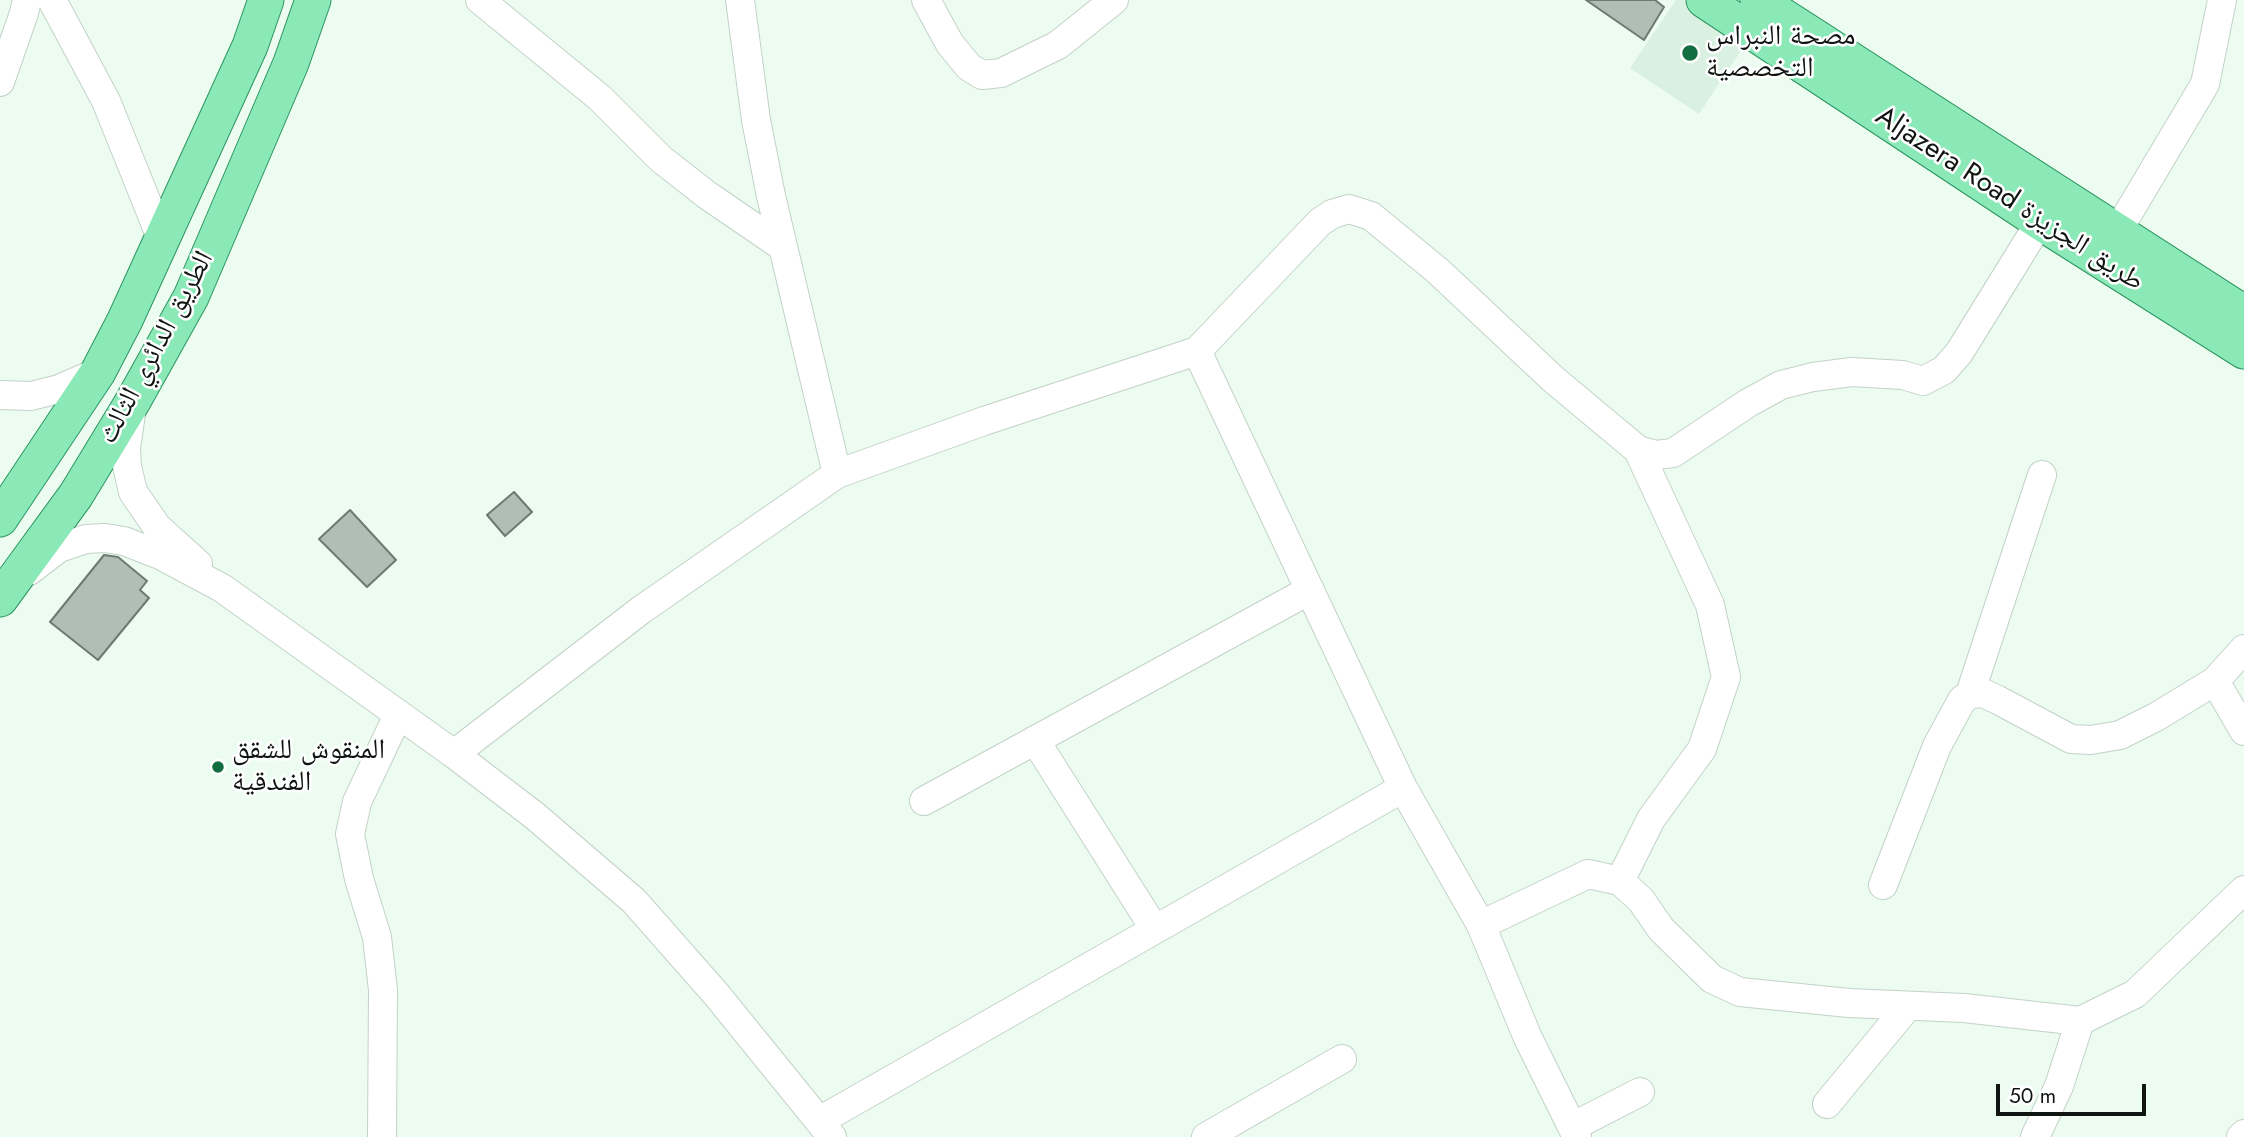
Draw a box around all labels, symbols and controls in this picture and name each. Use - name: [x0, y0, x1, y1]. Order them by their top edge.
- place label: مصحة النبراس التخصصية: [1706, 20, 1856, 86]
- marker: مصحة النبراس التخصصية: [1680, 43, 1700, 63]
- street label: Aljazera Road طريق الجزيزة: [1869, 101, 2149, 299]
- street label: الطريق الدائري الثالث: [92, 246, 222, 450]
- place label: المنقوش للشقق الفندقية: [232, 734, 385, 800]
- marker: المنقوش للشقق الفندقية: [210, 759, 226, 775]
- scale bar: [1999, 1070, 2150, 1114]
- text: 50 m: [2009, 1081, 2056, 1111]

